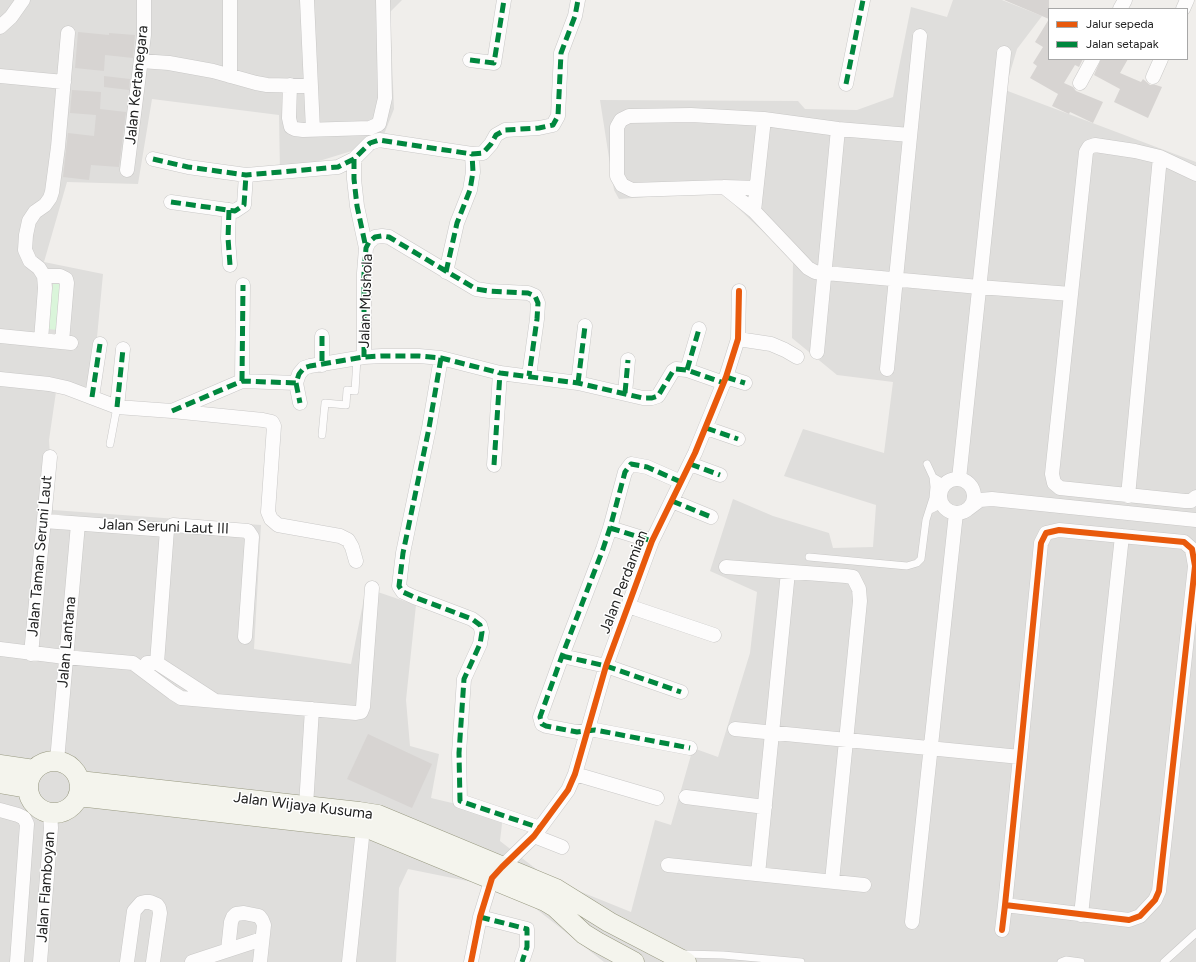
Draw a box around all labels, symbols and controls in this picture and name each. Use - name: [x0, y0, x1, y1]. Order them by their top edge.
- legend: [1048, 8, 1188, 60]
- text: Jalur sepeda: [1086, 17, 1154, 31]
- street label: Jalan Kertanegara: [122, 25, 152, 145]
- text: Jalan setapak: [1086, 37, 1159, 51]
- street label: Jalan Mushola: [355, 253, 377, 349]
- street label: Jalan Taman Seruni Laut: [24, 475, 56, 637]
- street label: Jalan Seruni Laut III: [99, 516, 229, 538]
- street label: Jalan Perdamian: [596, 528, 652, 636]
- street label: Jalan Lantana: [54, 596, 80, 688]
- street label: Jalan Wijaya Kusuma: [232, 789, 374, 823]
- street label: Jalan Flamboyan: [33, 831, 59, 943]

